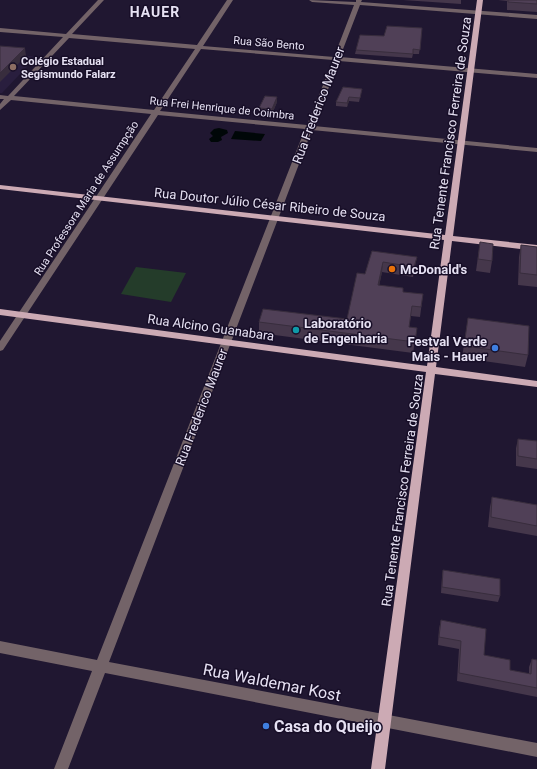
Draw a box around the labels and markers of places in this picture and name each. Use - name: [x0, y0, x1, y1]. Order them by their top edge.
- place label: Colégio Estadual Segismundo Falarz: [21, 55, 116, 81]
- marker: Colégio Estadual Segismundo Falarz: [8, 62, 18, 72]
- place label: McDonald's: [400, 262, 467, 277]
- marker: McDonald's: [387, 264, 397, 274]
- place label: Laboratório de Engenharia: [304, 316, 387, 346]
- marker: Laboratório de Engenharia: [291, 325, 301, 335]
- place label: Festval Verde Mais - Hauer: [408, 334, 487, 364]
- marker: Festval Verde Mais - Hauer: [490, 343, 500, 353]
- place label: Casa do Queijo: [274, 717, 382, 736]
- marker: Casa do Queijo: [261, 721, 271, 731]

